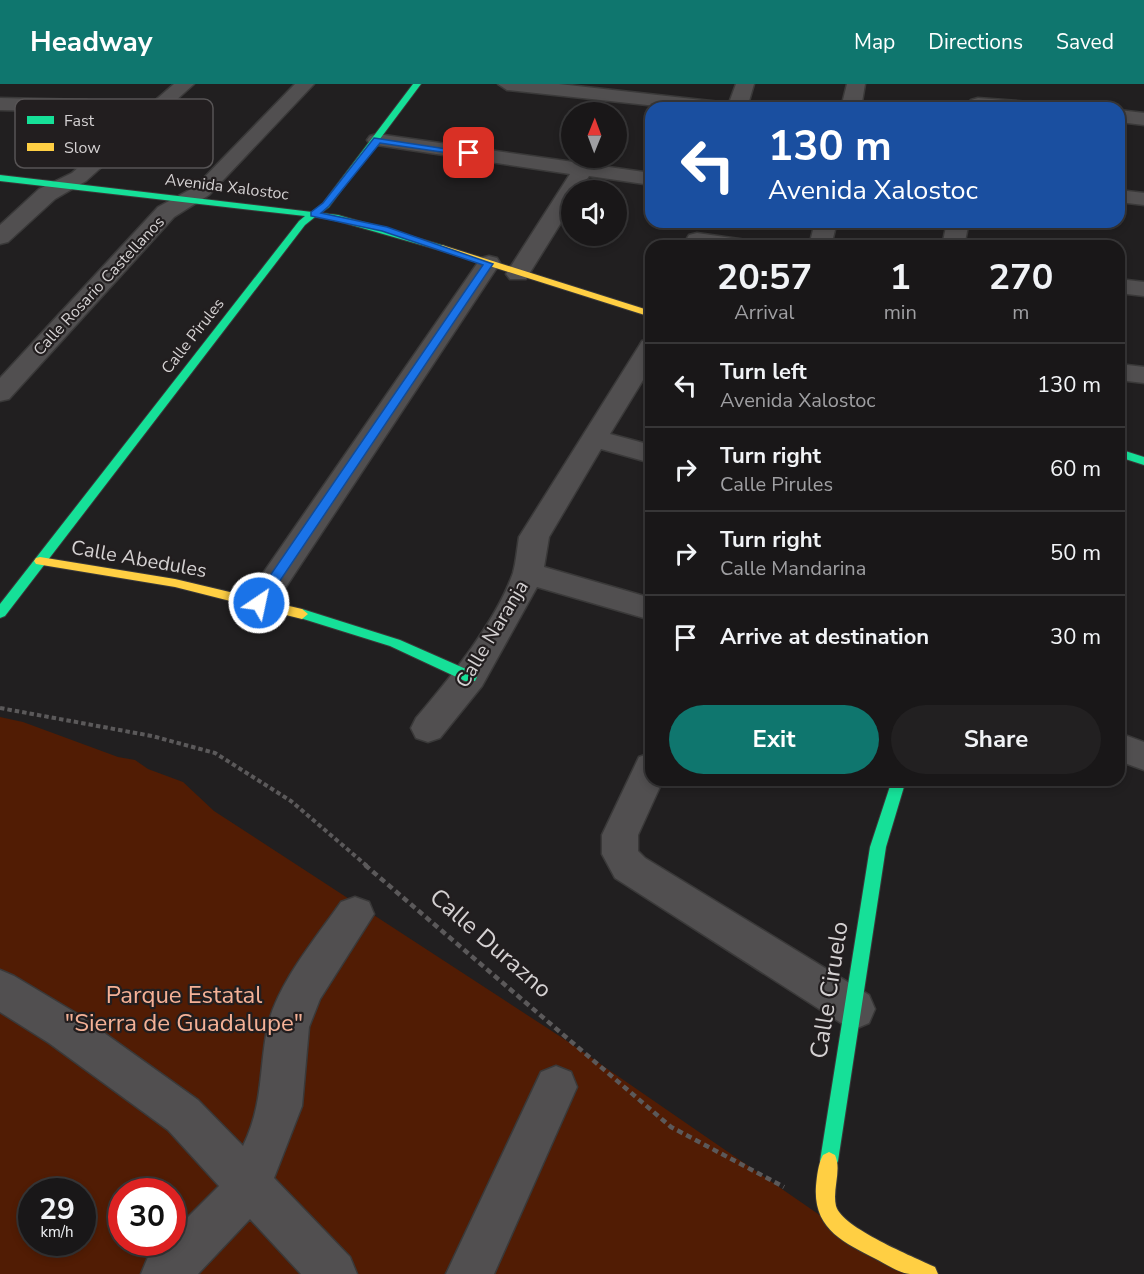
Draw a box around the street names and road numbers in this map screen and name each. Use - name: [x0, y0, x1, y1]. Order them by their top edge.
- street label: Avenida Xalostoc: [164, 168, 291, 206]
- street label: Calle Rosario Castellanos: [28, 211, 170, 361]
- street label: Calle Pirules: [156, 294, 230, 378]
- street label: Calle Abedules: [69, 534, 209, 584]
- street label: Calle Naranja: [449, 575, 535, 693]
- street label: Calle Durazno: [423, 881, 559, 1005]
- street label: Calle Ciruelo: [802, 919, 856, 1061]

